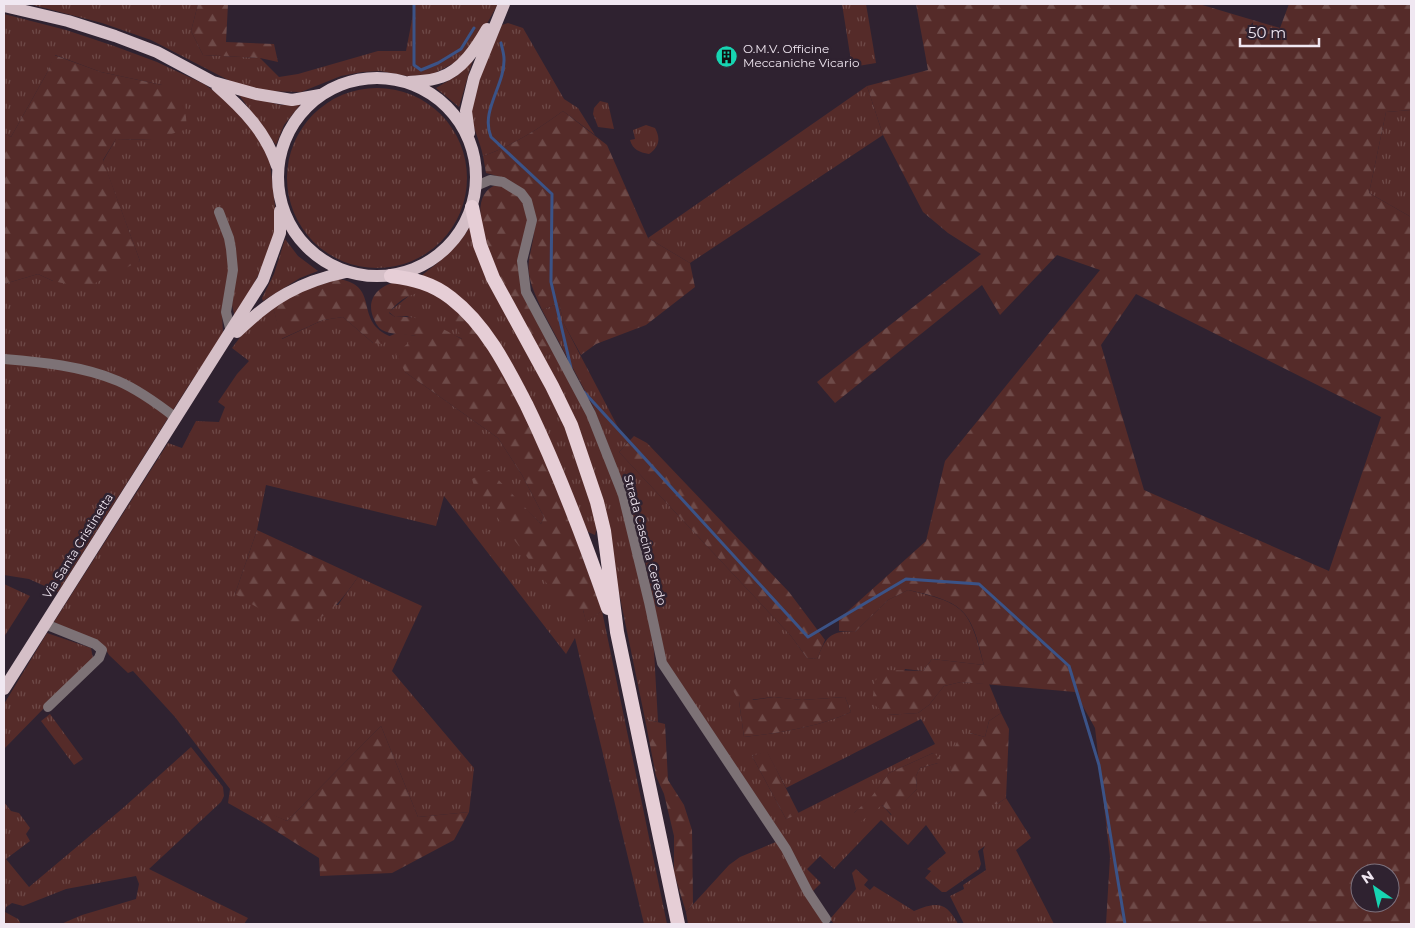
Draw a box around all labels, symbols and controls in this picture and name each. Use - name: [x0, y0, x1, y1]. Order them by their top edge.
- scale bar: [1240, 15, 1319, 47]
- text: 50 m: [1248, 23, 1286, 42]
- place label: O.M.V. Officine Meccaniche Vicario: [743, 41, 859, 70]
- building icon: O.M.V. Officine Meccaniche Vicario: [715, 44, 739, 68]
- street label: Strada Cascina Ceredo: [621, 473, 670, 607]
- street label: Via Santa Cristinetta: [39, 490, 116, 601]
- north arrow: [1350, 863, 1400, 913]
- text: N: [1358, 867, 1377, 888]

